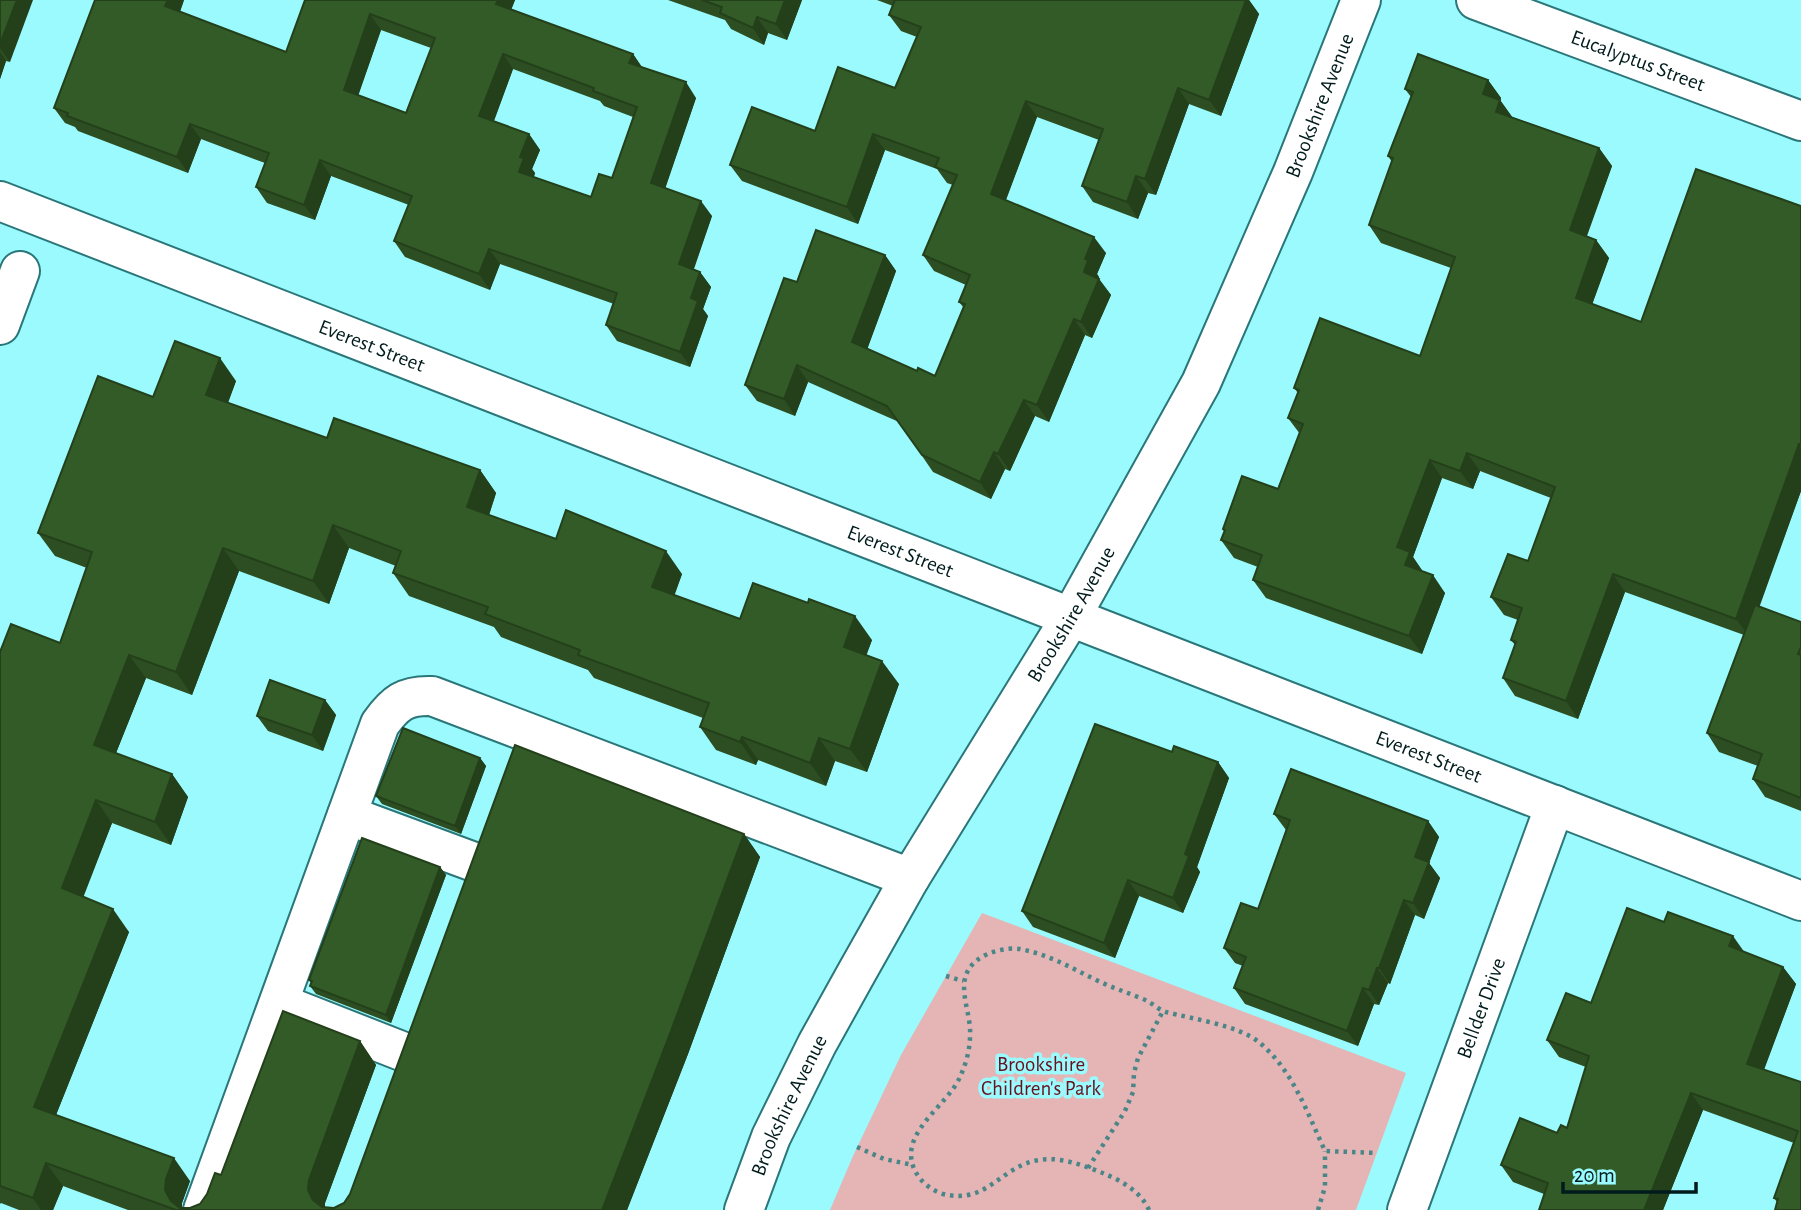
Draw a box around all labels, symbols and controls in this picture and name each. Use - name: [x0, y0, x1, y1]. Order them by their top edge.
- street label: Eucalyptus Street: [1568, 26, 1708, 95]
- street label: Brookshire Avenue: [1282, 31, 1358, 181]
- street label: Everest Street: [316, 316, 428, 376]
- street label: Everest Street: [844, 521, 956, 582]
- street label: Brookshire Avenue: [1024, 543, 1119, 686]
- street label: Everest Street: [1373, 727, 1485, 787]
- street label: Bellder Drive: [1453, 955, 1509, 1061]
- street label: Brookshire Avenue: [748, 1031, 831, 1179]
- park label: Brookshire Children's Park: [981, 1054, 1101, 1099]
- scale bar: [1563, 1150, 1696, 1194]
- text: 20 m: [1574, 1165, 1615, 1186]

